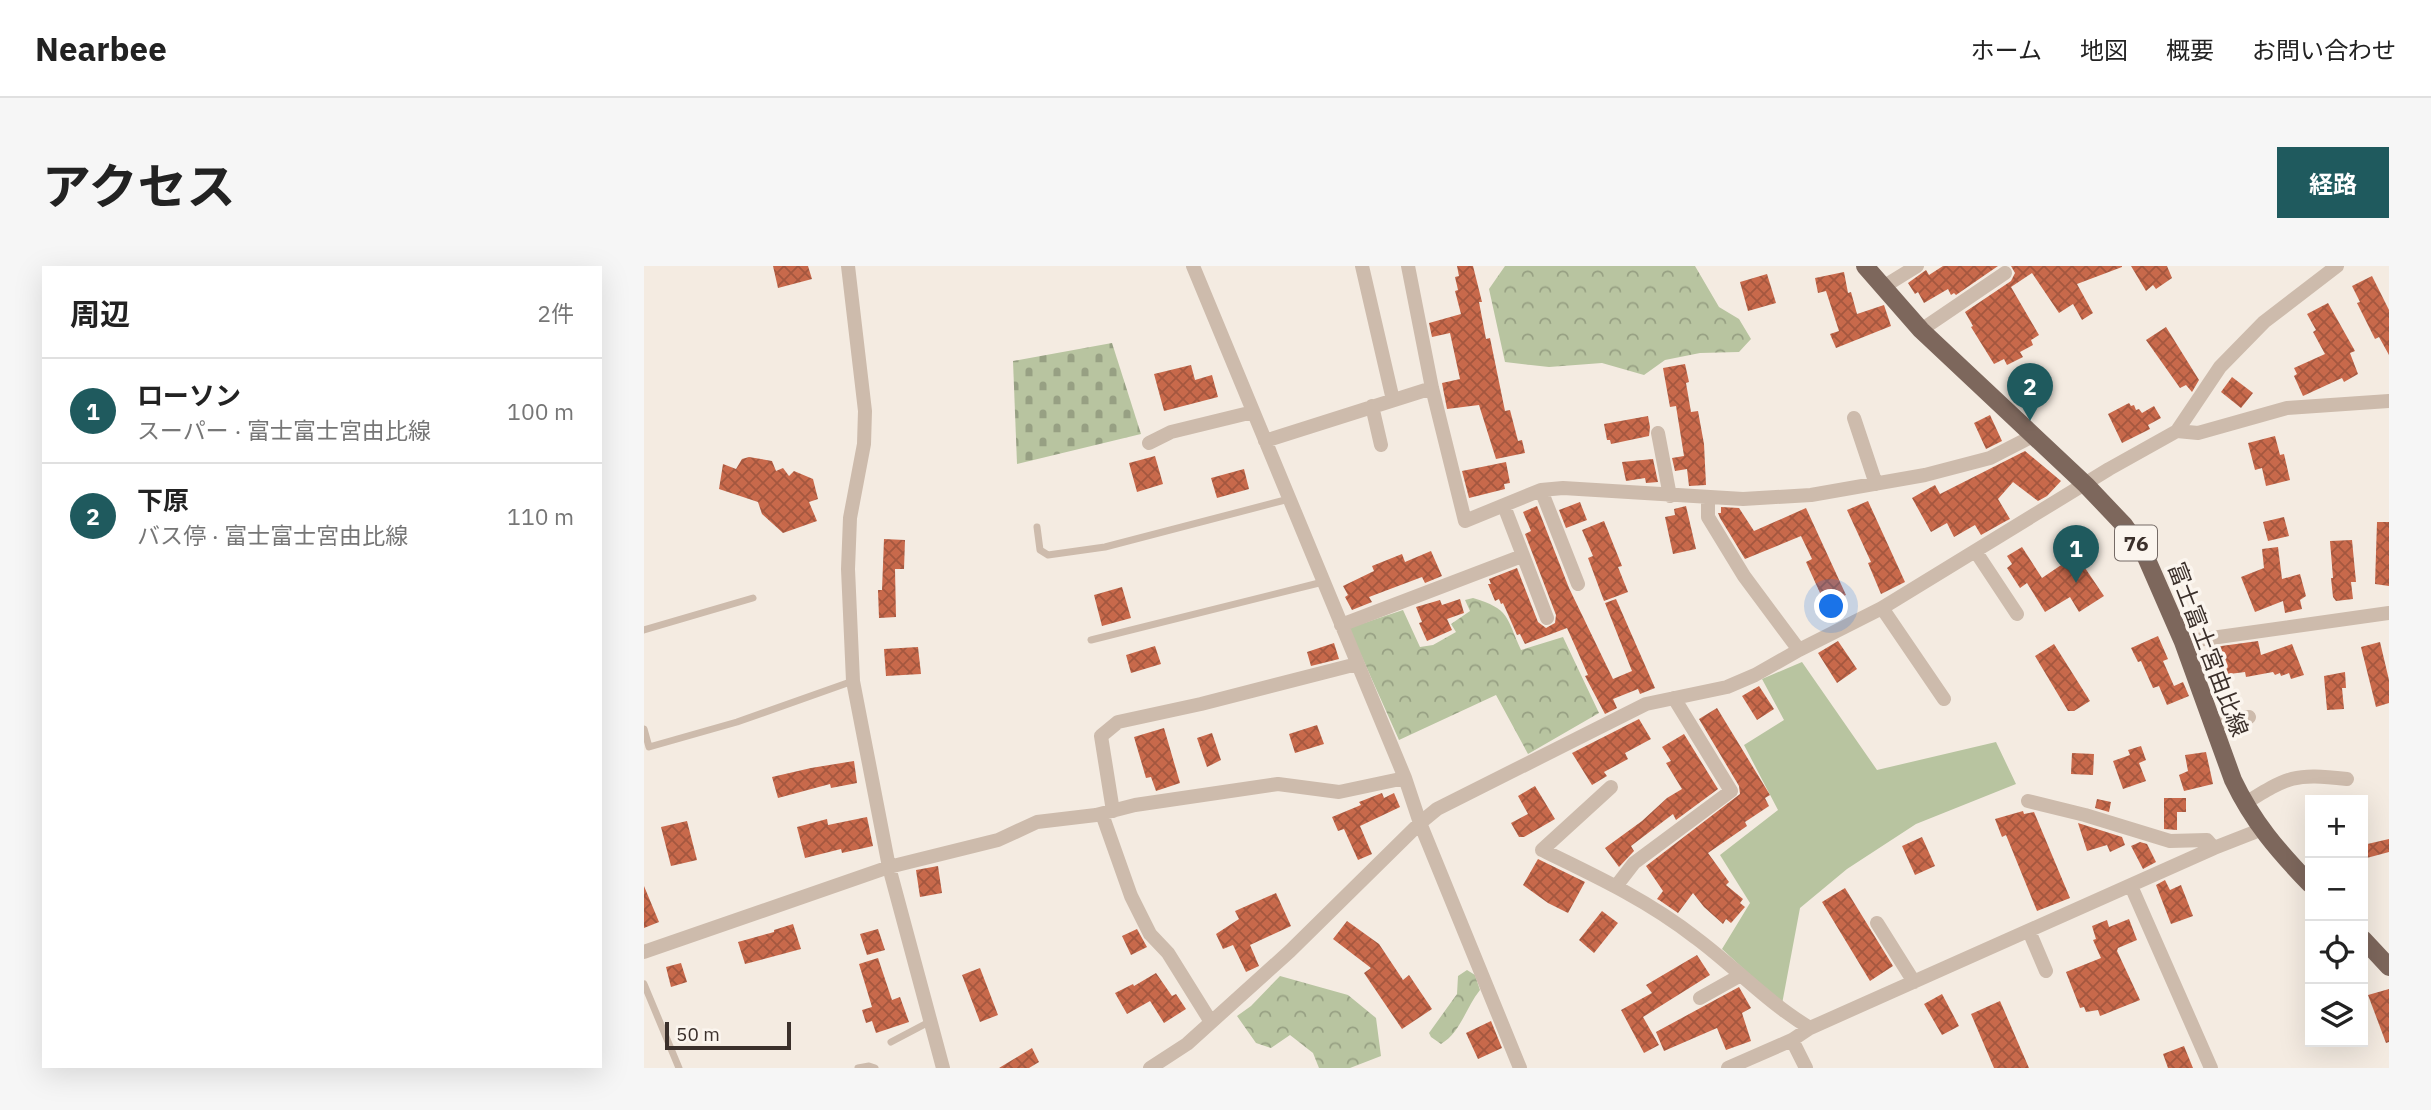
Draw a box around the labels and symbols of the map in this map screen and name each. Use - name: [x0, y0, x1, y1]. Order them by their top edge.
- pin: 2: [2007, 363, 2053, 421]
- pin: 1: [2053, 525, 2099, 583]
- road number: 76: [2115, 526, 2157, 560]
- street label: 富士富士宮由比線: [2162, 558, 2256, 740]
- your location: [1814, 589, 1848, 623]
- scale bar: [665, 1019, 791, 1051]

